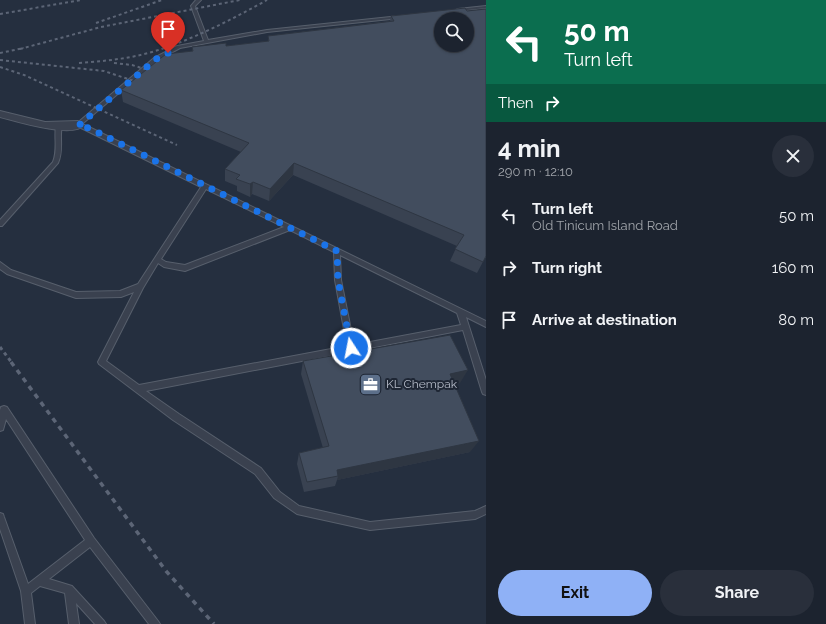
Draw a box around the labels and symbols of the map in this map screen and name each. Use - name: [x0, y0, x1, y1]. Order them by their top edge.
- pin: [151, 12, 185, 53]
- position arrow: [330, 327, 372, 369]
- office icon: KL Chempak: [358, 371, 384, 397]
- place label: KL Chempak: [386, 377, 458, 391]

